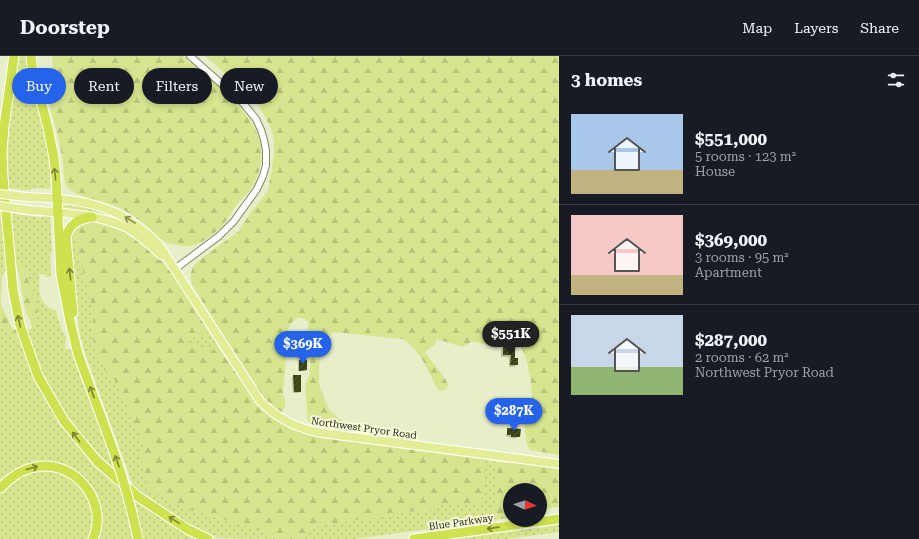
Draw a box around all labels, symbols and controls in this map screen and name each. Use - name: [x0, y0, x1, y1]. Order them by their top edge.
- text: Doorstep: [20, 16, 110, 39]
- text: Map: [742, 20, 772, 36]
- text: Layers: [794, 20, 838, 36]
- text: Share: [860, 20, 899, 36]
- chip: Buy: [12, 68, 66, 104]
- chip: Rent: [74, 68, 134, 104]
- chip: Filters: [142, 68, 212, 104]
- chip: New: [220, 68, 278, 104]
- icon: filters: [885, 69, 907, 91]
- text: 3 homes: [571, 70, 642, 90]
- text: $551,000: [695, 129, 767, 149]
- icon: home: [603, 130, 651, 178]
- text: 5 rooms · 123 m²: [695, 149, 796, 164]
- text: House: [695, 164, 735, 179]
- one-way arrow: [52, 168, 59, 181]
- one-way arrow: [124, 216, 136, 224]
- text: $369,000: [695, 230, 767, 250]
- icon: home: [603, 231, 651, 279]
- text: 3 rooms · 95 m²: [695, 250, 789, 265]
- text: Apartment: [695, 265, 762, 280]
- one-way arrow: [66, 268, 74, 281]
- one-way arrow: [15, 315, 23, 328]
- pin: $551K: [483, 321, 539, 355]
- text: $551K: [491, 326, 531, 341]
- text: $287,000: [695, 330, 767, 350]
- pin: $369K: [275, 331, 331, 365]
- icon: home: [603, 331, 651, 379]
- text: $369K: [283, 336, 323, 351]
- text: 2 rooms · 62 m²: [695, 350, 789, 365]
- text: Northwest Pryor Road: [695, 365, 834, 380]
- one-way arrow: [88, 386, 96, 398]
- pin: $287K: [486, 398, 542, 432]
- text: $287K: [494, 403, 534, 418]
- street label: Northwest Pryor Road: [310, 415, 418, 441]
- one-way arrow: [71, 431, 80, 442]
- one-way arrow: [113, 455, 121, 467]
- one-way arrow: [26, 464, 39, 471]
- north arrow: [503, 483, 547, 527]
- map controls: [503, 483, 547, 527]
- street label: Blue Parkway: [428, 512, 494, 532]
- one-way arrow: [168, 516, 180, 524]
- one-way arrow: [487, 525, 500, 532]

